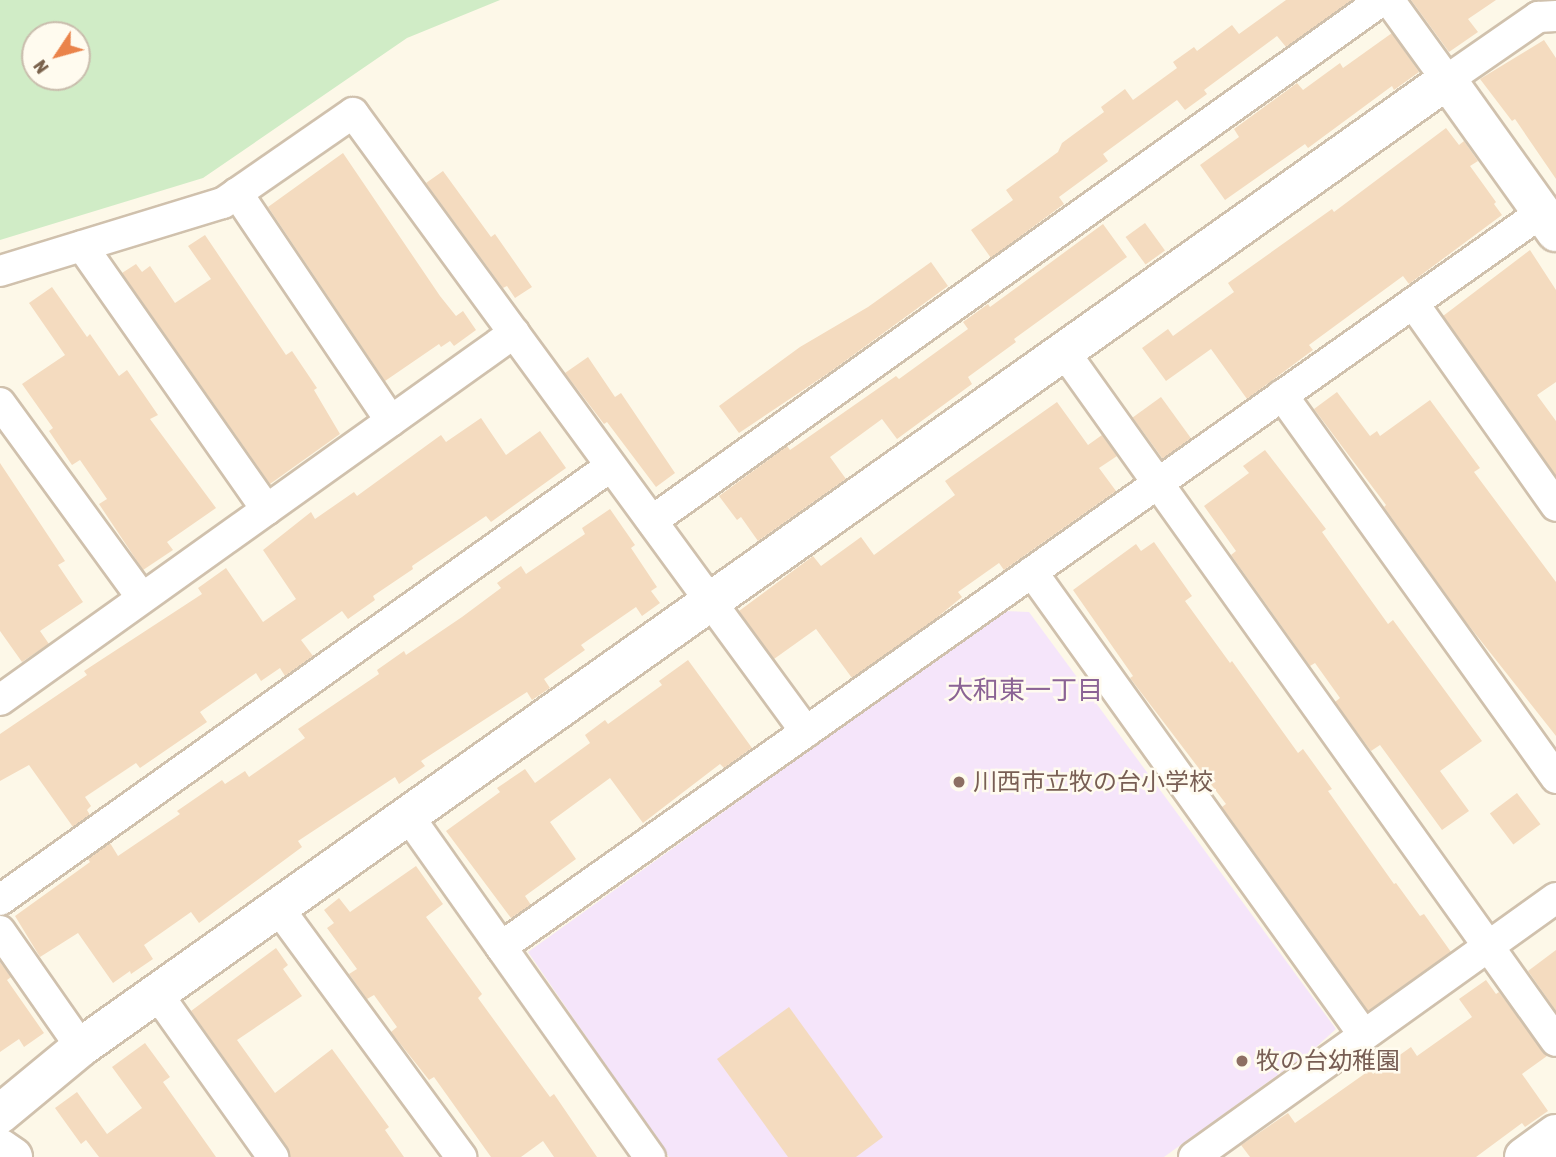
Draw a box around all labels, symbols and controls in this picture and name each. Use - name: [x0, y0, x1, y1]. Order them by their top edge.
- north arrow: [21, 21, 91, 91]
- text: N: [28, 56, 53, 78]
- district label: 大和東一丁目: [947, 675, 1103, 707]
- place label: 川西市立牧の台小学校: [973, 768, 1213, 796]
- marker: 川西市立牧の台小学校: [951, 774, 967, 790]
- place label: 牧の台幼稚園: [1256, 1047, 1400, 1075]
- marker: 牧の台幼稚園: [1234, 1053, 1250, 1069]

